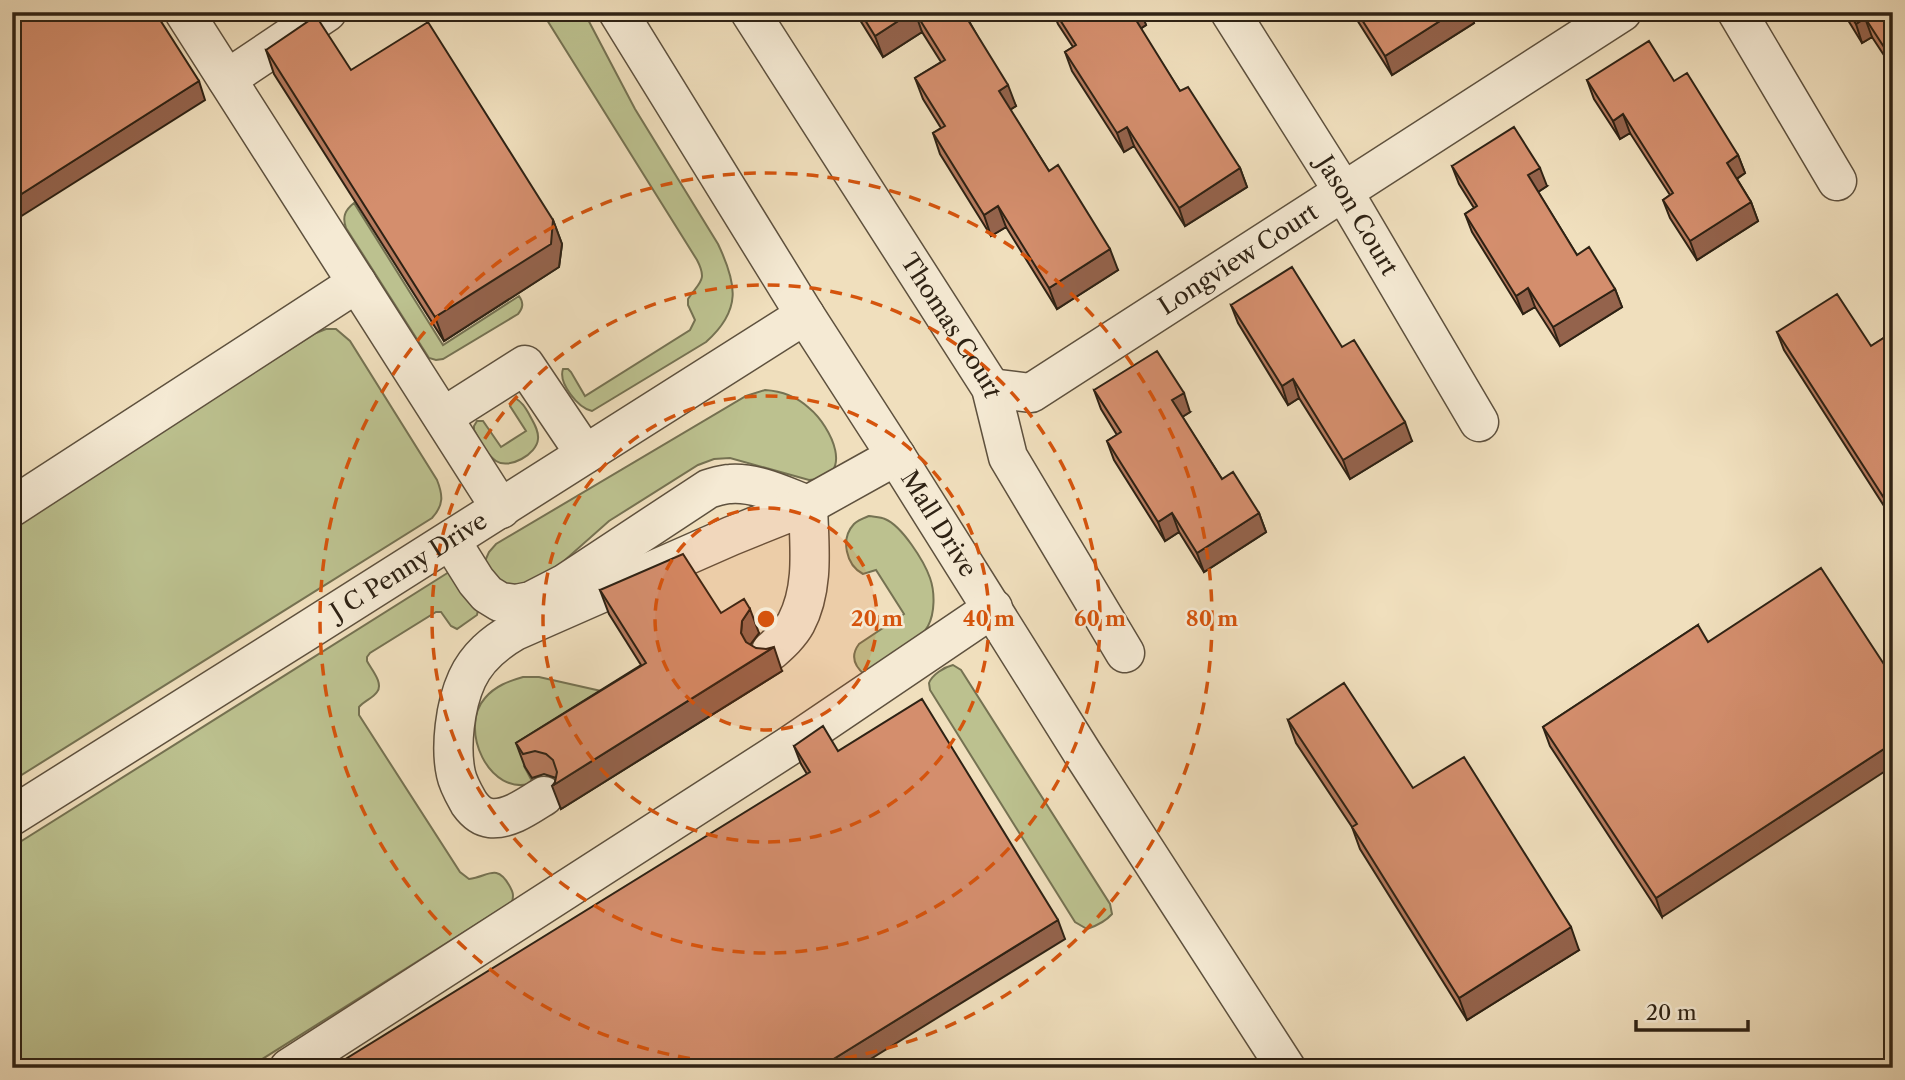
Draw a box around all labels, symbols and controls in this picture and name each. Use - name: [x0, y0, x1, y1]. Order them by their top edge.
- street label: Jason Court: [1308, 147, 1405, 281]
- street label: Longview Court: [1153, 197, 1324, 321]
- street label: Thomas Court: [895, 248, 1008, 401]
- street label: Mall Drive: [895, 465, 983, 582]
- street label: J C Penny Drive: [322, 506, 492, 628]
- text: 20 m: [851, 606, 903, 631]
- text: 40 m: [963, 606, 1015, 631]
- text: 60 m: [1074, 606, 1126, 631]
- text: 80 m: [1186, 606, 1238, 631]
- centre of rings: [754, 607, 778, 631]
- scale bar: [1636, 989, 1748, 1033]
- text: 20 m: [1646, 1000, 1697, 1025]

